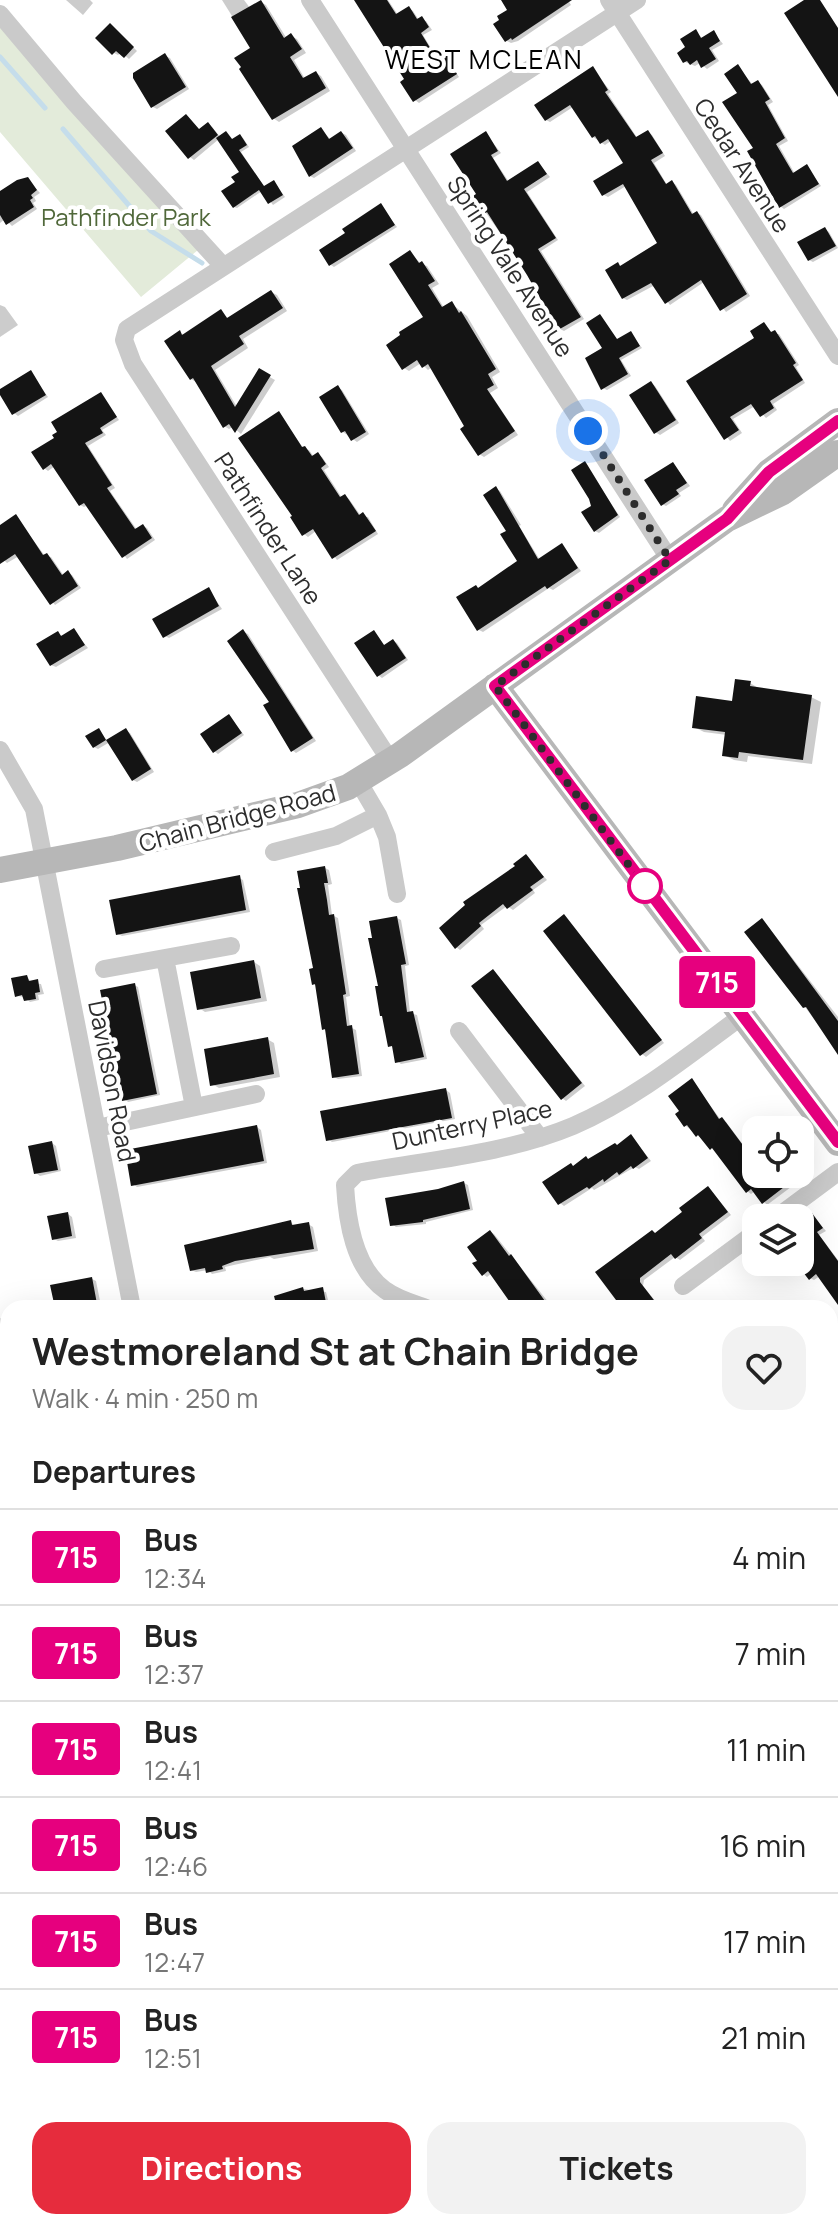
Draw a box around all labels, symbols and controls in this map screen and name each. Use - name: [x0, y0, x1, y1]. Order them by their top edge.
- district label: WEST MCLEAN: [384, 41, 584, 77]
- street label: Cedar Avenue: [687, 91, 799, 239]
- street label: Spring Vale Avenue: [440, 169, 582, 363]
- park label: Pathfinder Park: [41, 200, 212, 233]
- your location: [568, 411, 608, 451]
- street label: Pathfinder Lane: [207, 446, 331, 610]
- street label: Chain Bridge Road: [135, 775, 339, 859]
- unlabelled marker: [628, 869, 662, 903]
- line badge: 715: [671, 956, 763, 1008]
- text: 715: [695, 963, 739, 1001]
- street label: Davidson Road: [81, 997, 145, 1165]
- street label: Dunterry Place: [389, 1091, 555, 1157]
- map controls: [742, 1116, 814, 1276]
- button: locate: [742, 1116, 814, 1188]
- button: layers: [742, 1204, 814, 1276]
- text: Westmoreland St at Chain Bridge: [32, 1324, 639, 1376]
- button: heart: [722, 1326, 806, 1410]
- text: Walk · 4 min · 250 m: [32, 1380, 258, 1416]
- text: Departures: [32, 1451, 196, 1492]
- text: Bus: [144, 1519, 198, 1560]
- text: 4 min: [732, 1537, 806, 1578]
- text: 715: [54, 1538, 98, 1576]
- text: 12:34: [144, 1560, 206, 1596]
- text: Bus: [144, 1615, 198, 1656]
- text: 7 min: [735, 1633, 806, 1674]
- text: 715: [54, 1634, 98, 1672]
- text: 12:37: [144, 1656, 204, 1692]
- text: Bus: [144, 1711, 198, 1752]
- text: 11 min: [726, 1729, 806, 1770]
- text: 715: [54, 1730, 98, 1768]
- text: 12:41: [144, 1752, 202, 1788]
- text: Bus: [144, 1807, 198, 1848]
- text: 16 min: [719, 1825, 806, 1866]
- text: 715: [54, 1826, 98, 1864]
- text: 12:46: [144, 1848, 208, 1884]
- text: Bus: [144, 1903, 198, 1944]
- text: 17 min: [723, 1921, 806, 1962]
- text: 715: [54, 1922, 98, 1960]
- text: 12:47: [144, 1944, 205, 1980]
- text: Bus: [144, 1999, 198, 2040]
- text: 21 min: [721, 2017, 806, 2058]
- text: 715: [54, 2018, 98, 2056]
- text: 12:51: [144, 2040, 202, 2076]
- button: Directions: [32, 2122, 411, 2214]
- button: Tickets: [427, 2122, 806, 2214]

